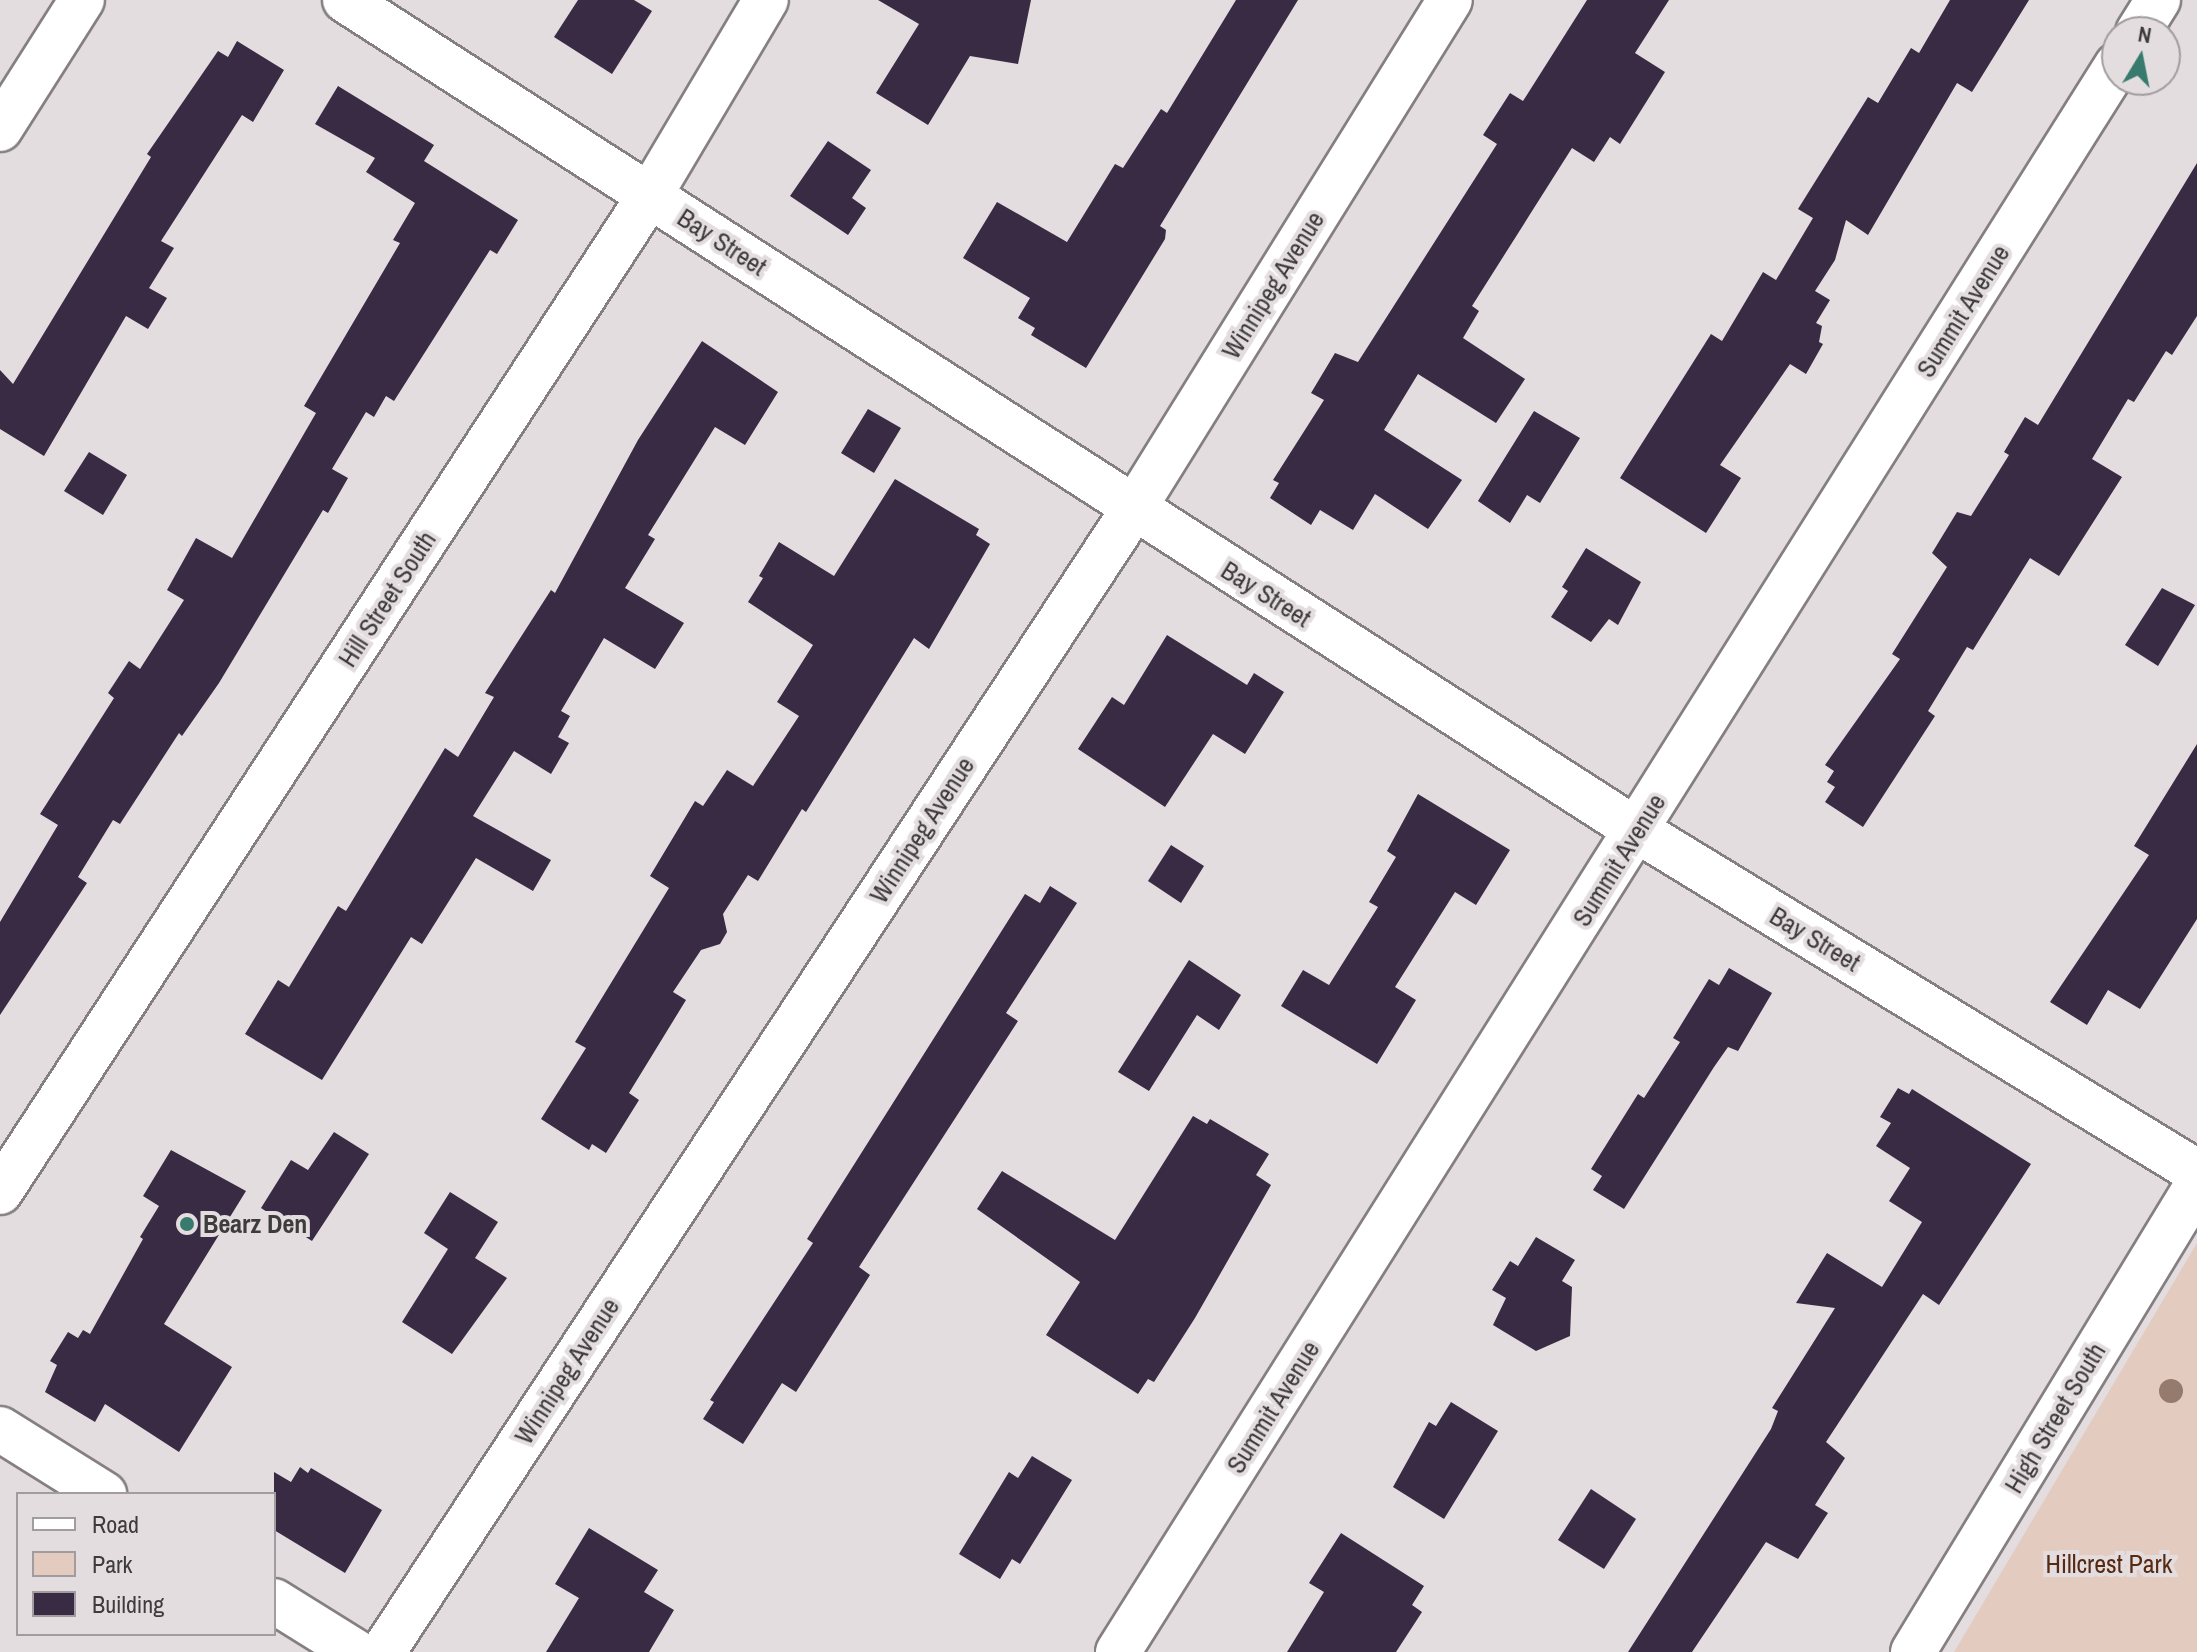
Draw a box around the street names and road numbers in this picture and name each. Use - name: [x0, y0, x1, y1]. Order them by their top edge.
- street label: Bay Street: [672, 202, 772, 282]
- street label: Winnipeg Avenue: [1215, 205, 1331, 365]
- street label: Summit Avenue: [1910, 239, 2016, 383]
- street label: Hill Street South: [332, 525, 442, 673]
- street label: Bay Street: [1216, 554, 1316, 634]
- street label: Winnipeg Avenue: [863, 751, 981, 909]
- street label: Summit Avenue: [1566, 788, 1672, 932]
- street label: Bay Street: [1764, 900, 1866, 978]
- street label: Winnipeg Avenue: [508, 1292, 626, 1450]
- street label: Summit Avenue: [1220, 1335, 1326, 1479]
- street label: High Street South: [1998, 1337, 2112, 1499]

